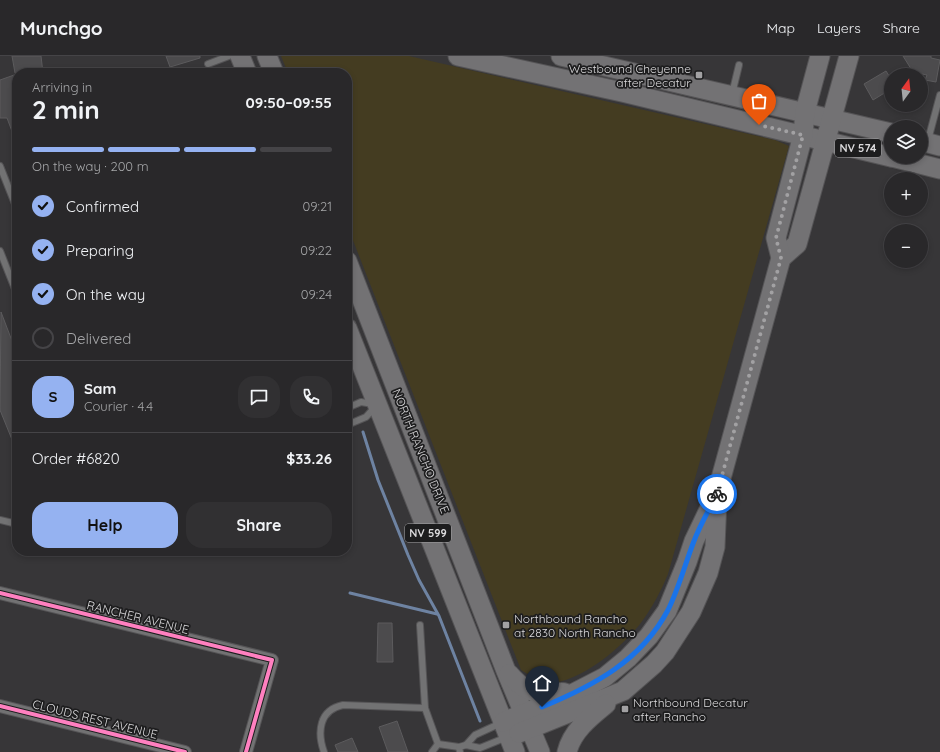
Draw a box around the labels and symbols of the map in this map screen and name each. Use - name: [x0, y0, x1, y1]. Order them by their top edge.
- place label: Westbound Cheyenne after Decatur: [569, 61, 691, 90]
- north arrow: [884, 68, 928, 112]
- marker: Westbound Cheyenne after Decatur: [694, 70, 704, 80]
- pin: [742, 84, 776, 125]
- road number: NV 574: [835, 139, 881, 157]
- street label: NORTH RANCHO DRIVE: [389, 387, 453, 516]
- courier: [697, 474, 737, 514]
- road number: NV 599: [405, 524, 451, 542]
- street label: RANCHER AVENUE: [85, 597, 191, 637]
- place label: Northbound Rancho at 2830 North Rancho: [514, 611, 636, 640]
- marker: Northbound Rancho at 2830 North Rancho: [501, 620, 511, 630]
- pin: [525, 666, 559, 707]
- place label: Northbound Decatur after Rancho: [633, 695, 748, 724]
- street label: CLOUDS REST AVENUE: [31, 696, 159, 742]
- marker: Northbound Decatur after Rancho: [620, 704, 630, 714]

